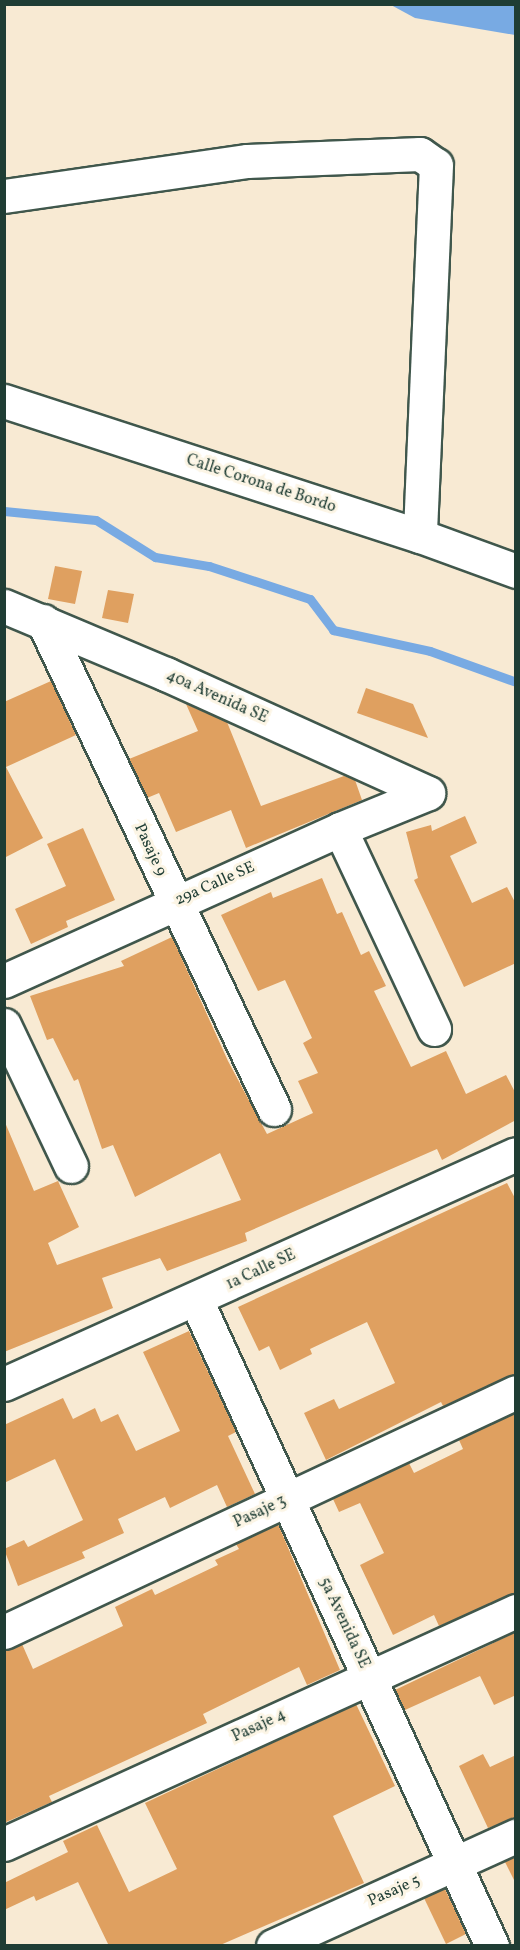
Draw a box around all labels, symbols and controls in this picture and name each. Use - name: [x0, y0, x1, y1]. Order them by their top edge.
- street label: Calle Corona de Bordo: [184, 451, 338, 517]
- street label: 40a Avenida SE: [163, 666, 271, 728]
- street label: Pasaje 9: [130, 821, 170, 879]
- street label: 29a Calle SE: [172, 858, 258, 910]
- street label: 1a Calle SE: [223, 1246, 299, 1294]
- street label: Pasaje 3: [231, 1492, 289, 1532]
- street label: 5a Avenida SE: [315, 1575, 373, 1671]
- street label: Pasaje 4: [229, 1705, 289, 1747]
- street label: Pasaje 5: [365, 1871, 423, 1911]

